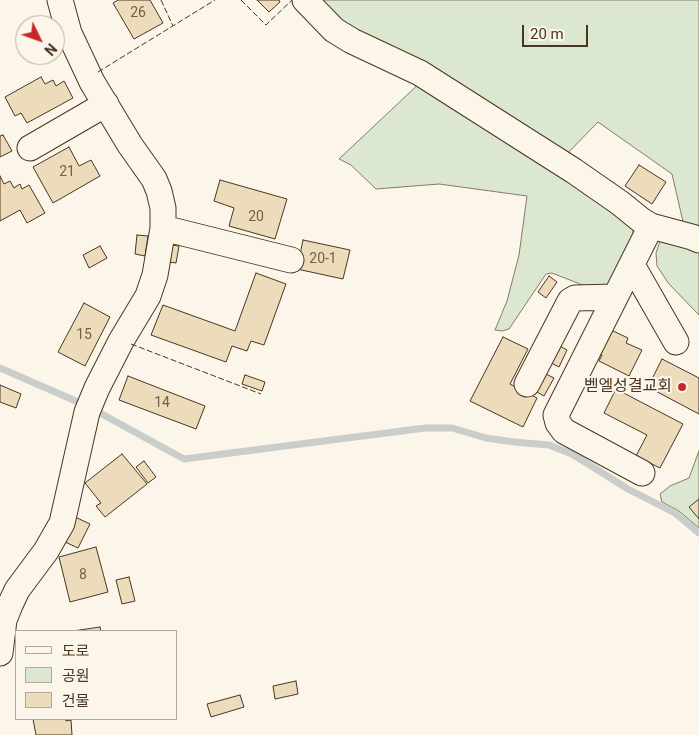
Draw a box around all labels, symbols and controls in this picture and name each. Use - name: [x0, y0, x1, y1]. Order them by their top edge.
- house number: 26: [130, 5, 146, 21]
- north arrow: [15, 15, 65, 65]
- scale bar: [524, 15, 590, 47]
- text: 20 m: [530, 25, 564, 43]
- text: N: [41, 40, 60, 58]
- house number: 21: [59, 164, 75, 180]
- house number: 20: [248, 209, 264, 225]
- house number: 20-1: [309, 251, 337, 267]
- house number: 15: [76, 327, 92, 343]
- place label: 벧엘성결교회: [584, 377, 672, 397]
- marker: 벧엘성결교회: [676, 381, 688, 393]
- house number: 14: [154, 395, 170, 411]
- house number: 8: [79, 567, 87, 583]
- legend: [15, 630, 178, 720]
- text: 도로: [62, 642, 90, 660]
- text: 공원: [62, 667, 90, 685]
- text: 건물: [62, 692, 90, 710]

